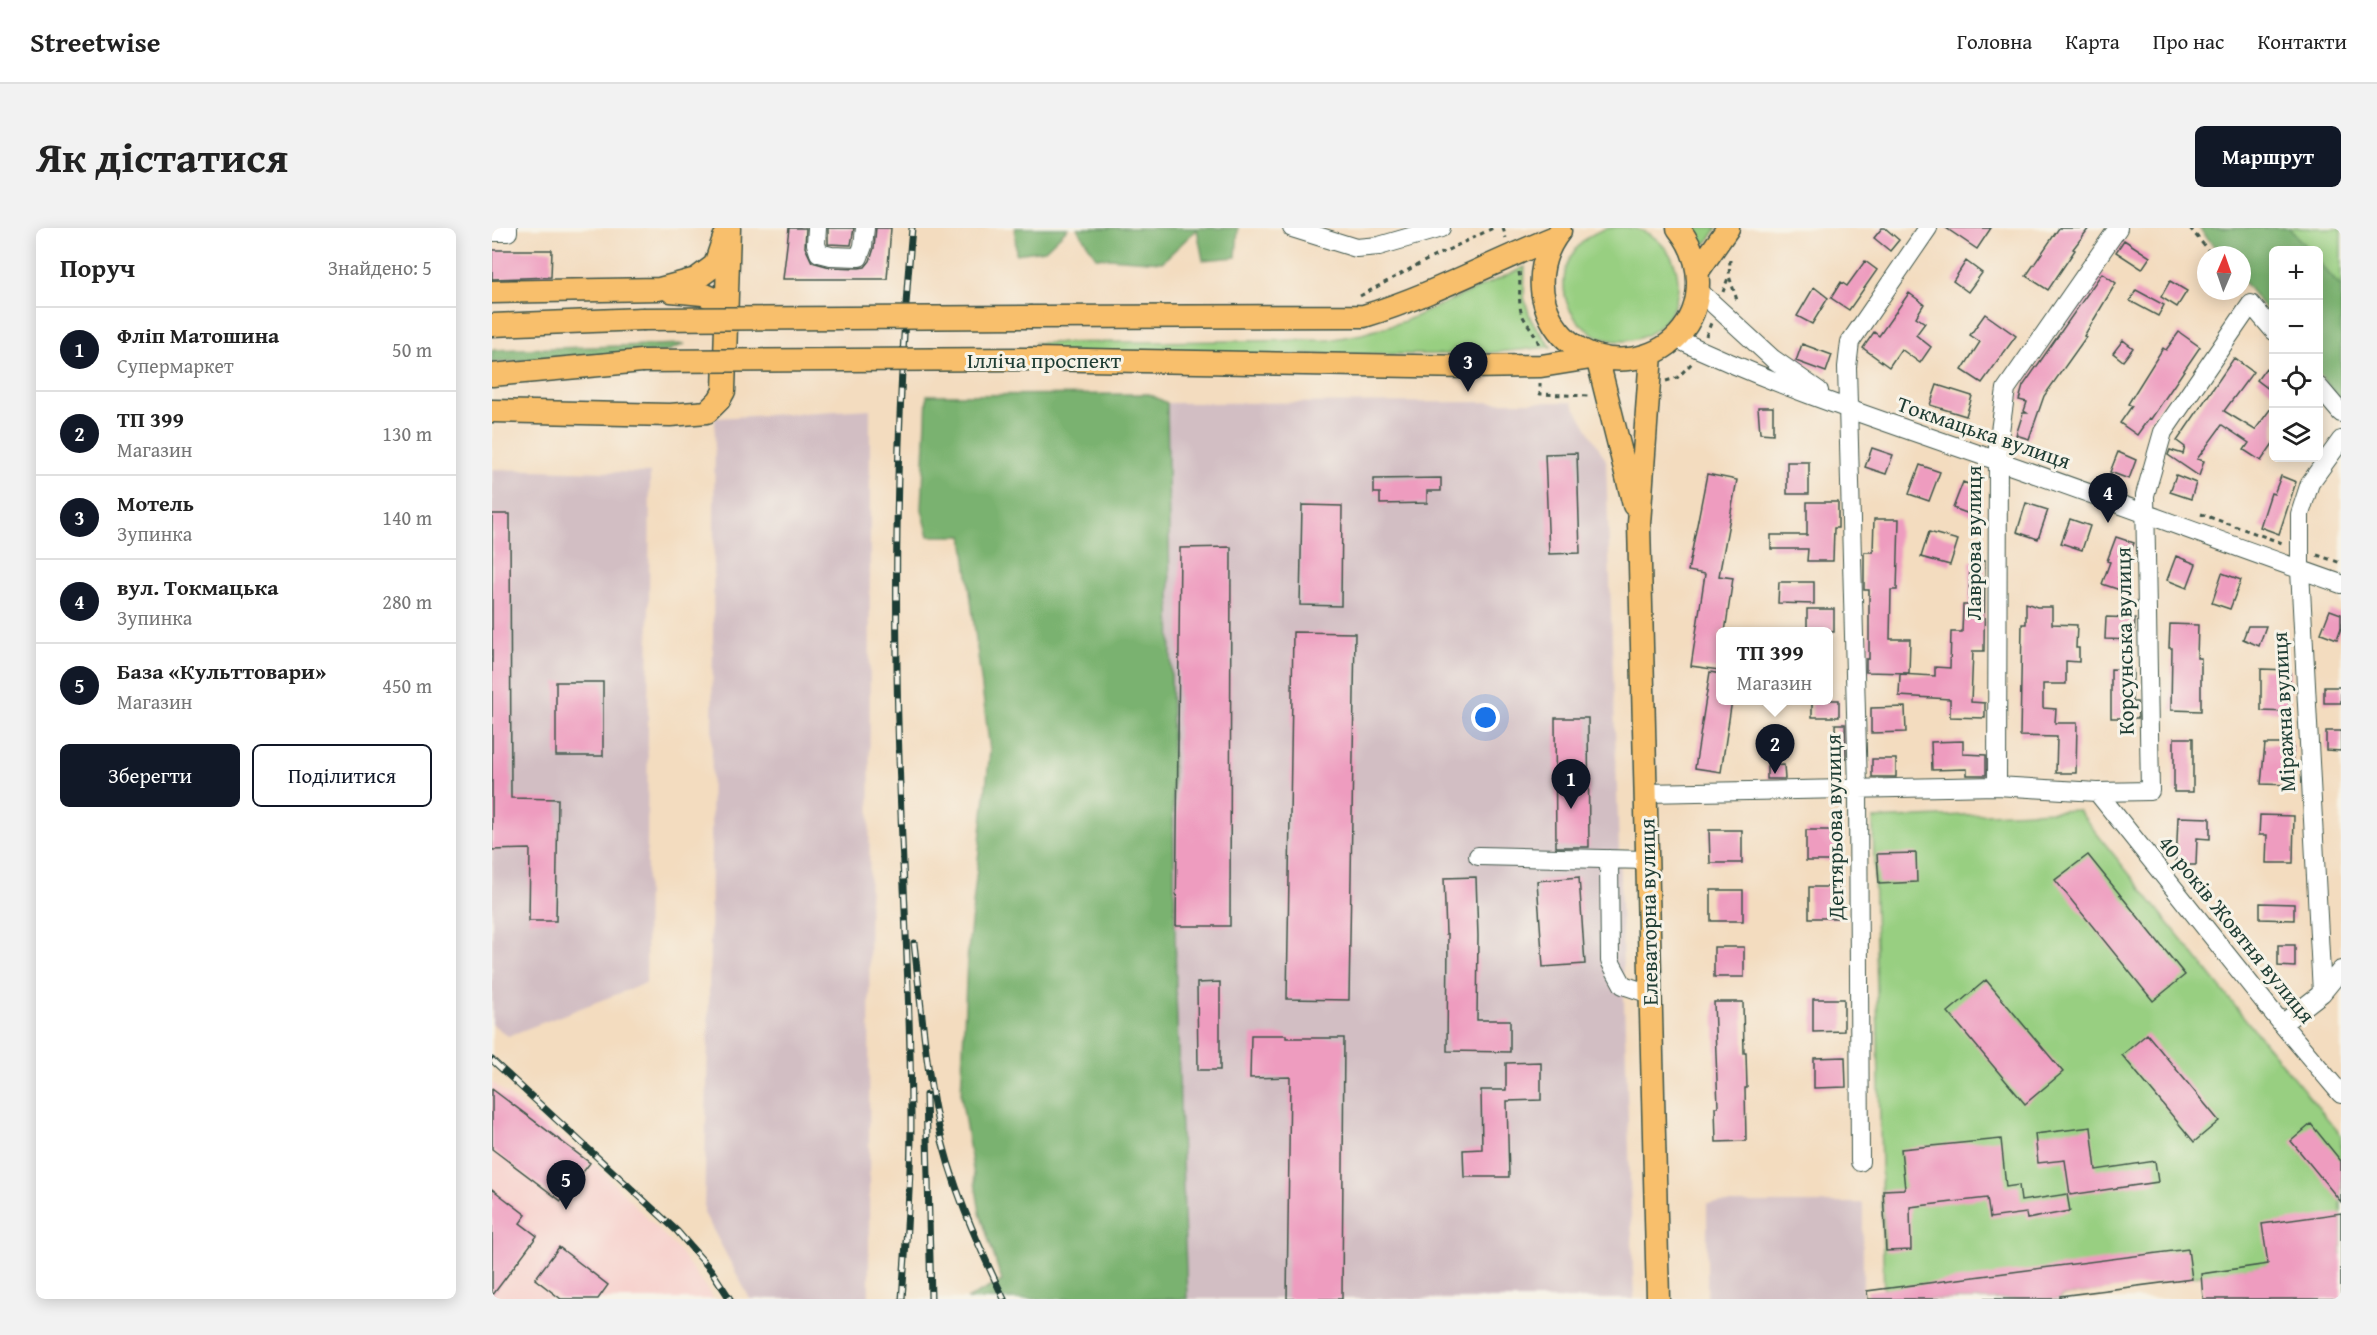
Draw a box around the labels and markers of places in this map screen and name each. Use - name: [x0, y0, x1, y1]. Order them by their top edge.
- pin: 3: [1448, 342, 1488, 392]
- pin: 4: [2088, 474, 2128, 523]
- pin: 2: [1756, 724, 1794, 774]
- pin: 1: [1552, 760, 1590, 809]
- pin: 5: [546, 1160, 586, 1210]

